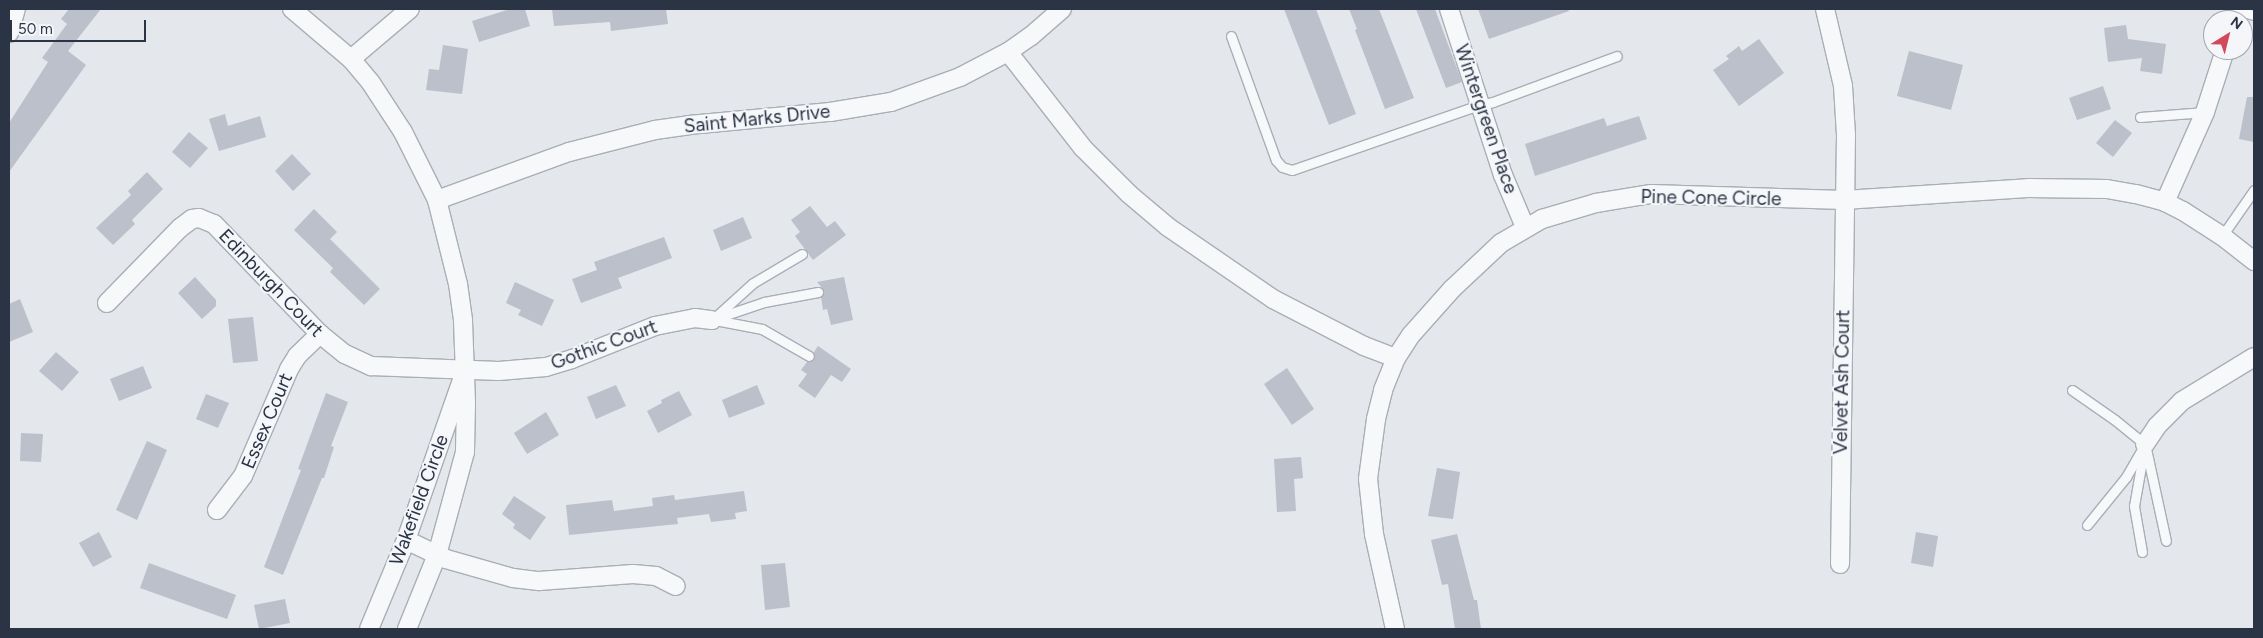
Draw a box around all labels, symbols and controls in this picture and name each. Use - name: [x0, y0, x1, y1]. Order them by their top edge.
- scale bar: [12, 10, 149, 42]
- north arrow: [2203, 10, 2253, 60]
- text: N: [2227, 13, 2246, 33]
- text: 50 m: [18, 20, 53, 38]
- street label: Wintergreen Place: [1450, 41, 1522, 197]
- street label: Saint Marks Drive: [683, 100, 831, 138]
- street label: Pine Cone Circle: [1640, 185, 1782, 211]
- street label: Edinburgh Court: [214, 224, 328, 342]
- street label: Velvet Ash Court: [1829, 309, 1855, 455]
- street label: Gothic Court: [548, 315, 660, 375]
- street label: Essex Court: [237, 370, 297, 472]
- street label: Wakefield Circle: [385, 431, 453, 569]

